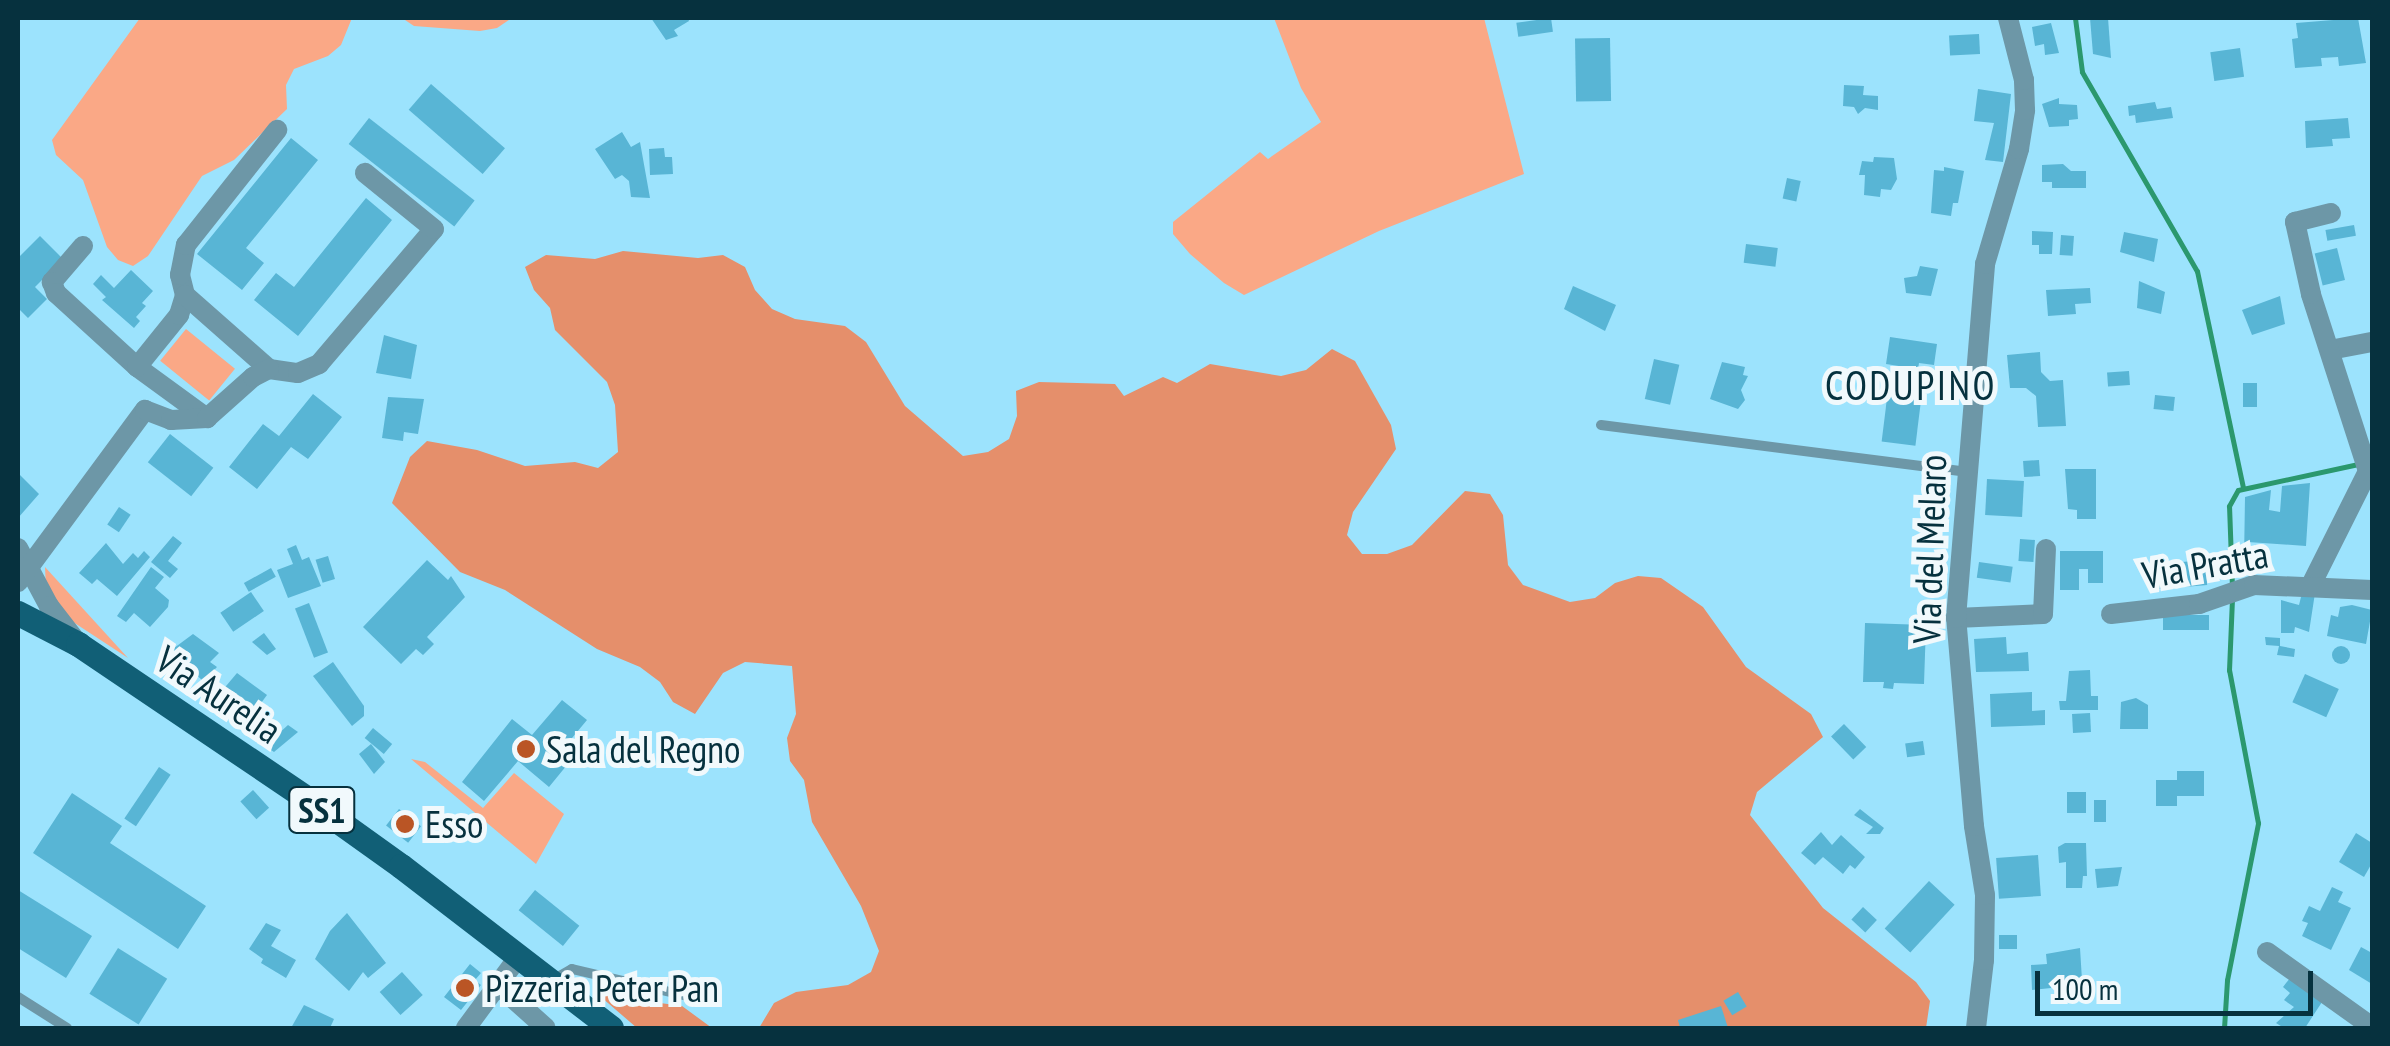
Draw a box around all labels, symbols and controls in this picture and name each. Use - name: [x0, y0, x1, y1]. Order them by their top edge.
- district label: CODUPINO: [1825, 361, 1997, 409]
- street label: Via del Melaro: [1903, 454, 1955, 644]
- street label: Via Pratta: [2139, 531, 2271, 597]
- street label: Via Aurelia: [147, 635, 291, 753]
- place label: Sala del Regno: [546, 726, 740, 772]
- marker: Sala del Regno: [515, 738, 537, 760]
- road number: SS1: [287, 780, 357, 840]
- place label: Esso: [425, 801, 483, 847]
- marker: Esso: [394, 813, 416, 835]
- scale bar: [2040, 951, 2318, 1013]
- place label: Pizzeria Peter Pan: [485, 965, 719, 1011]
- text: 100 m: [2052, 969, 2118, 1008]
- marker: Pizzeria Peter Pan: [454, 977, 476, 999]

